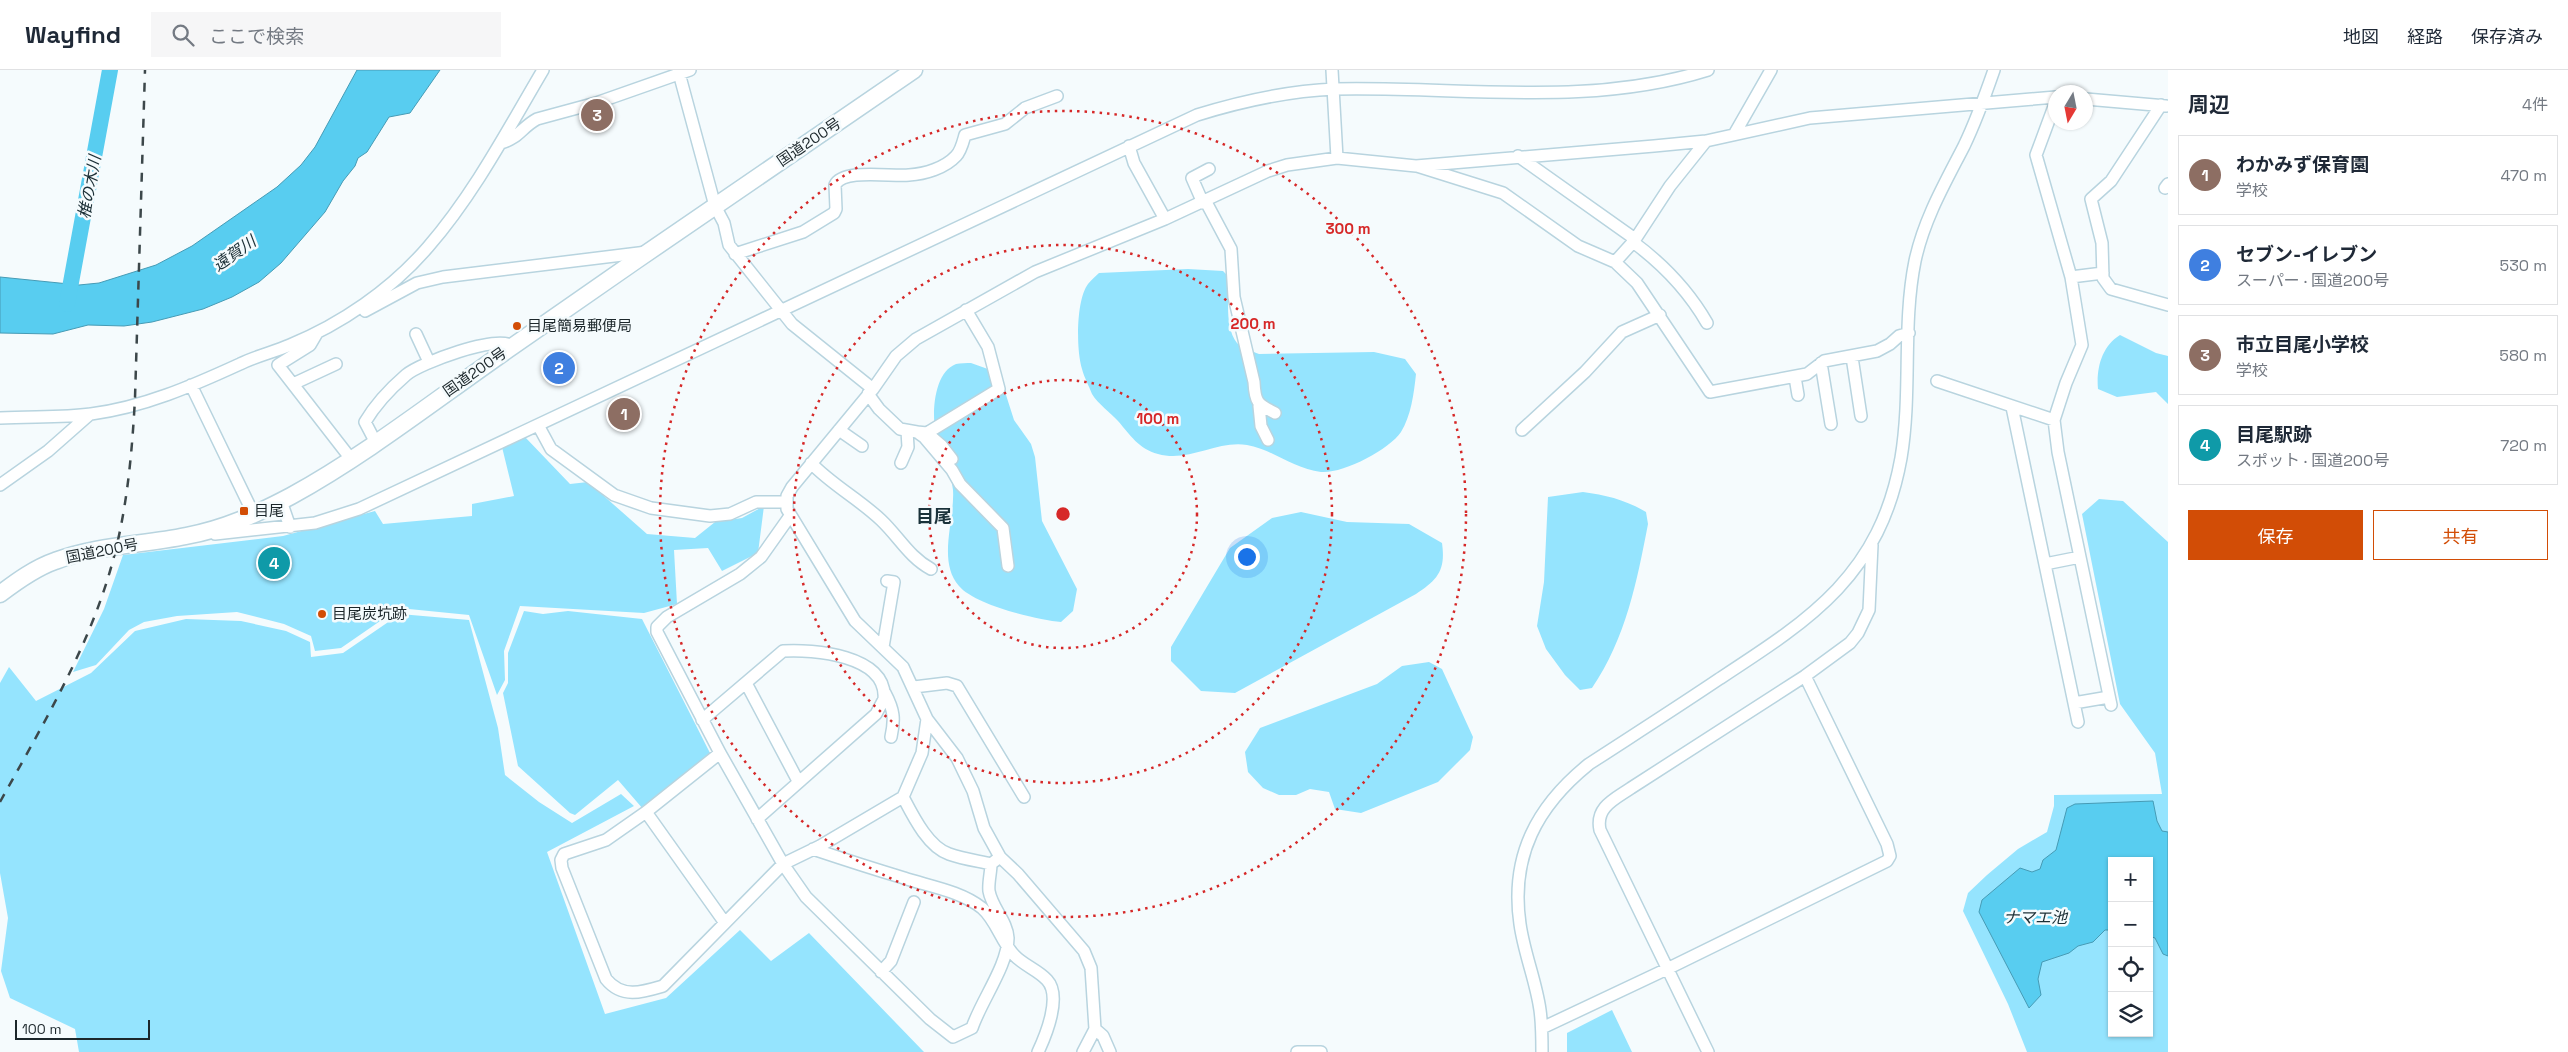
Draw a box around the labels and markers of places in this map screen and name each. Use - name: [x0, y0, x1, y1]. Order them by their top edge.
- pin: 3: [581, 96, 613, 134]
- place label: 目尾簡易郵便局: [527, 316, 632, 335]
- marker: 目尾簡易郵便局: [511, 320, 523, 332]
- pin: 2: [543, 349, 575, 387]
- pin: 1: [608, 395, 640, 433]
- place label: 目尾: [254, 501, 284, 520]
- marker: 目尾: [238, 505, 250, 517]
- centre of rings: [1054, 505, 1072, 523]
- pin: 4: [258, 544, 290, 582]
- place label: 目尾炭坑跡: [332, 604, 407, 623]
- marker: 目尾炭坑跡: [316, 608, 328, 620]

